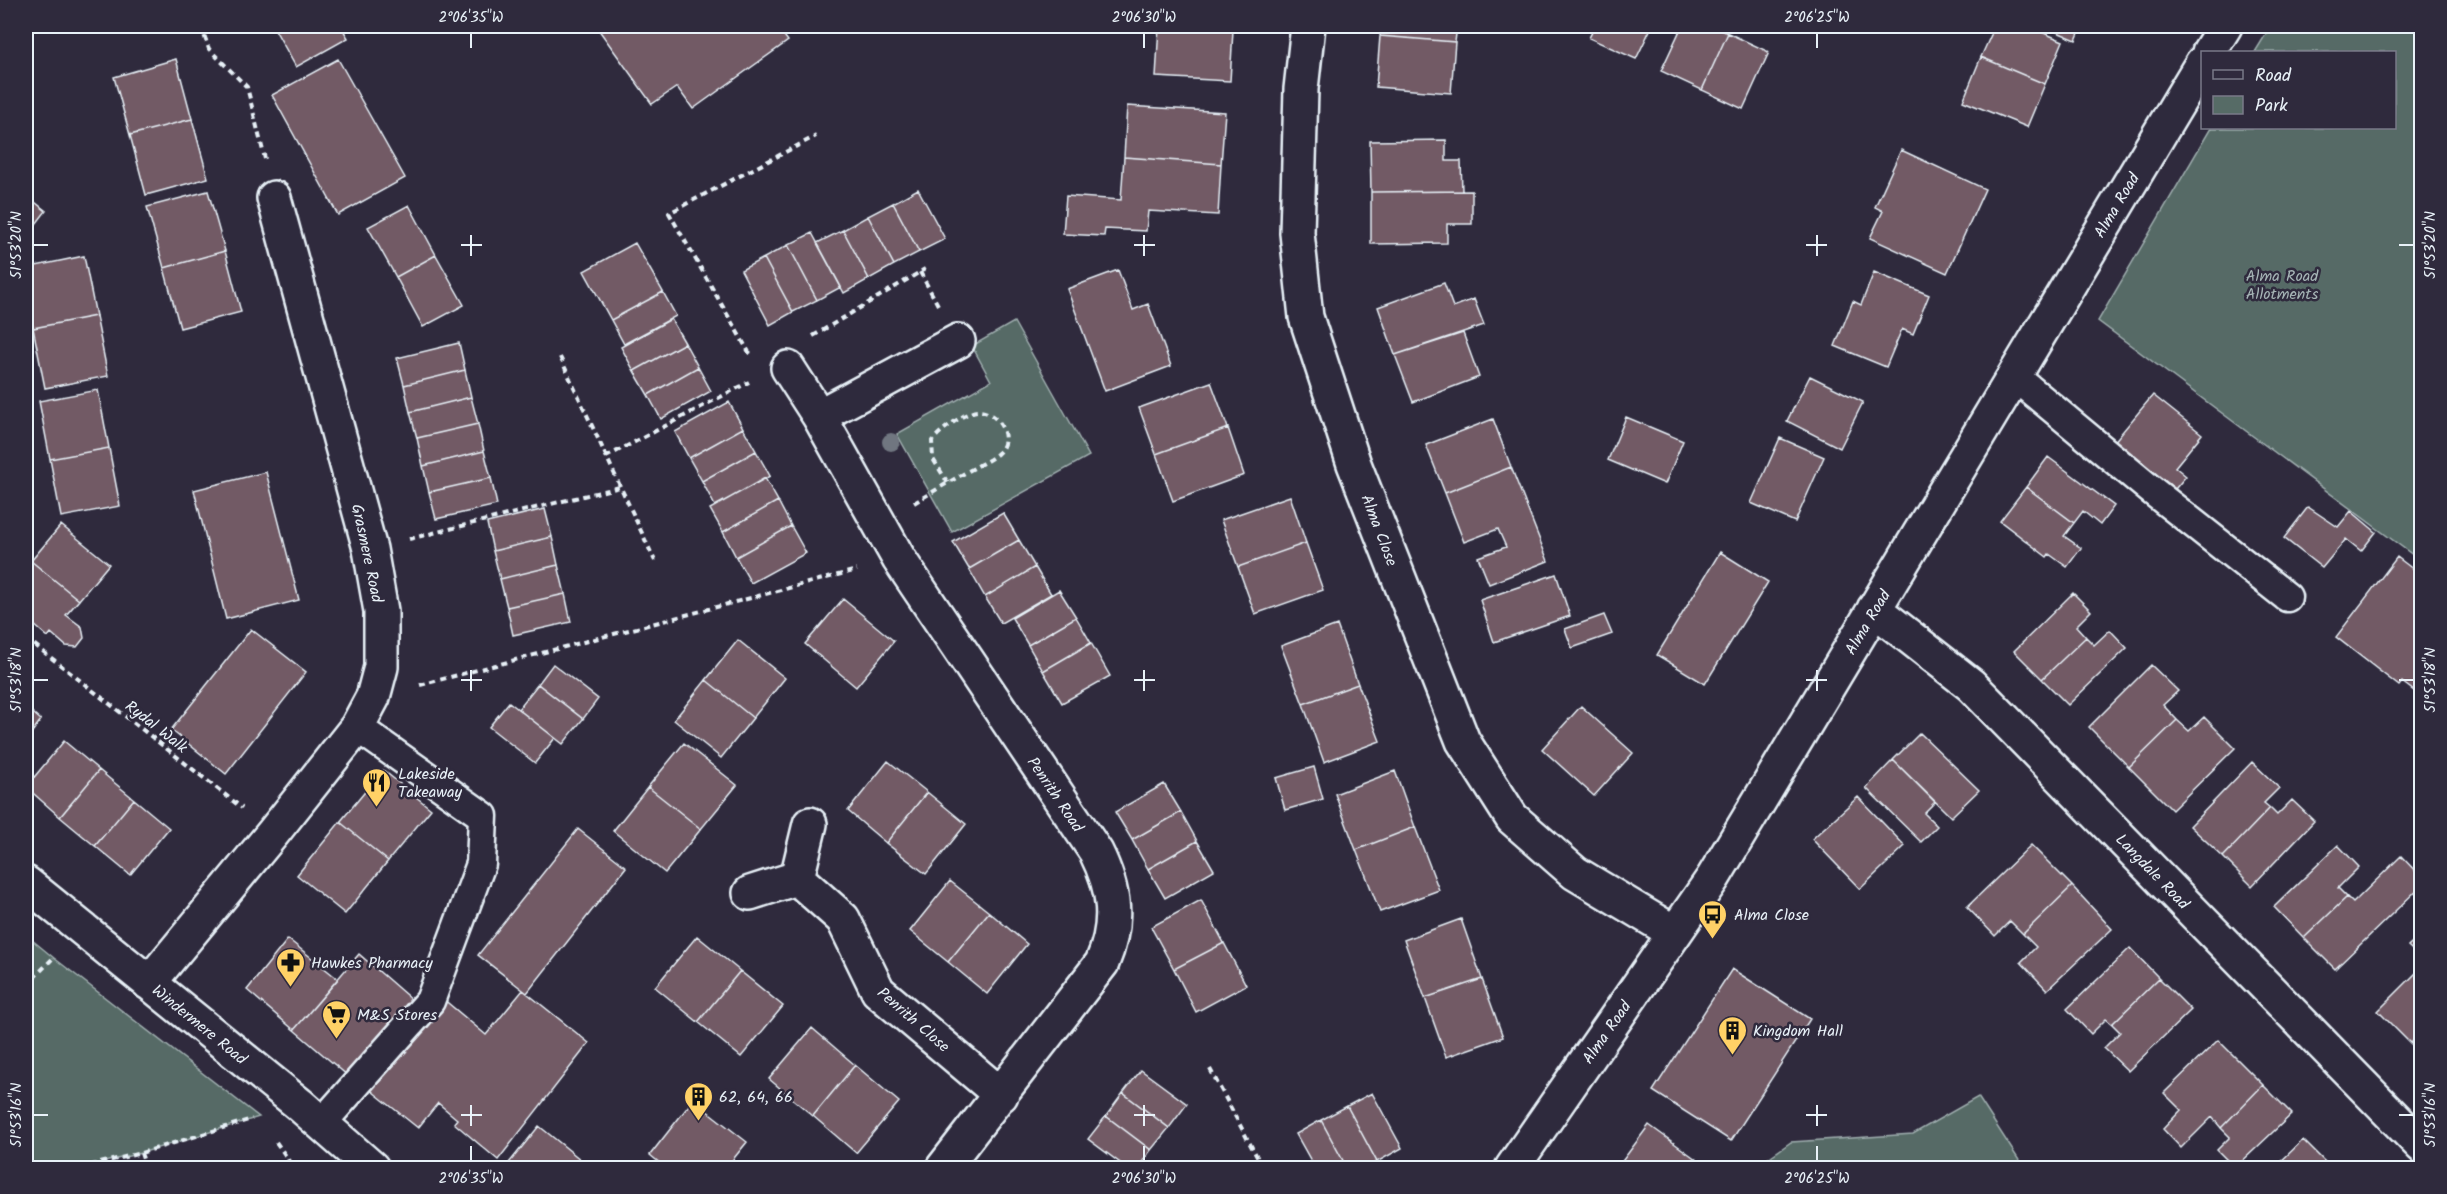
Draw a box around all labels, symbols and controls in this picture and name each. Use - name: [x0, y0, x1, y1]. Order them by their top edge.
- text: 2°06'35"W: [438, 6, 504, 30]
- text: 2°06'30"W: [1112, 6, 1177, 30]
- text: 2°06'25"W: [1784, 6, 1850, 30]
- legend: [2201, 51, 2396, 129]
- text: Road: [2255, 62, 2292, 91]
- text: Park: [2255, 92, 2288, 121]
- street label: Alma Road: [2088, 167, 2147, 243]
- text: 51°53'20"N: [5, 211, 29, 279]
- text: 51°53'20"N: [2419, 211, 2443, 279]
- park label: Alma Road Allotments: [2246, 264, 2319, 307]
- street label: Alma Close: [1353, 491, 1404, 570]
- street label: Grasmere Road: [344, 502, 389, 606]
- street label: Alma Road: [1839, 584, 1898, 660]
- text: 51°53'18"N: [5, 647, 29, 713]
- text: 51°53'18"N: [2419, 647, 2443, 713]
- street label: Rydal Walk: [119, 695, 193, 760]
- street label: Penrith Road: [1020, 752, 1090, 839]
- place label: Lakeside Takeaway: [398, 762, 463, 805]
- restaurant icon: Lakeside Takeaway: [361, 766, 393, 808]
- street label: Langdale Road: [2109, 828, 2195, 917]
- bus stop icon: Alma Close: [1697, 898, 1729, 940]
- place label: Alma Close: [1734, 903, 1809, 928]
- pharmacy icon: Hawkes Pharmacy: [274, 946, 306, 988]
- place label: Hawkes Pharmacy: [311, 951, 433, 976]
- street label: Windermere Road: [146, 979, 253, 1072]
- street label: Penrith Close: [871, 981, 955, 1059]
- street label: Alma Road: [1576, 995, 1639, 1070]
- supermarket icon: M&S Stores: [320, 998, 352, 1040]
- place label: M&S Stores: [357, 1003, 437, 1028]
- building icon: Kingdom Hall: [1716, 1014, 1748, 1056]
- place label: Kingdom Hall: [1753, 1019, 1843, 1044]
- building icon: 62, 64, 66: [682, 1080, 714, 1122]
- text: 51°53'16"N: [5, 1083, 29, 1147]
- text: 51°53'16"N: [2419, 1083, 2443, 1147]
- place label: 62, 64, 66: [719, 1085, 793, 1110]
- text: 2°06'35"W: [438, 1167, 504, 1191]
- text: 2°06'30"W: [1112, 1167, 1177, 1191]
- text: 2°06'25"W: [1784, 1167, 1850, 1191]

